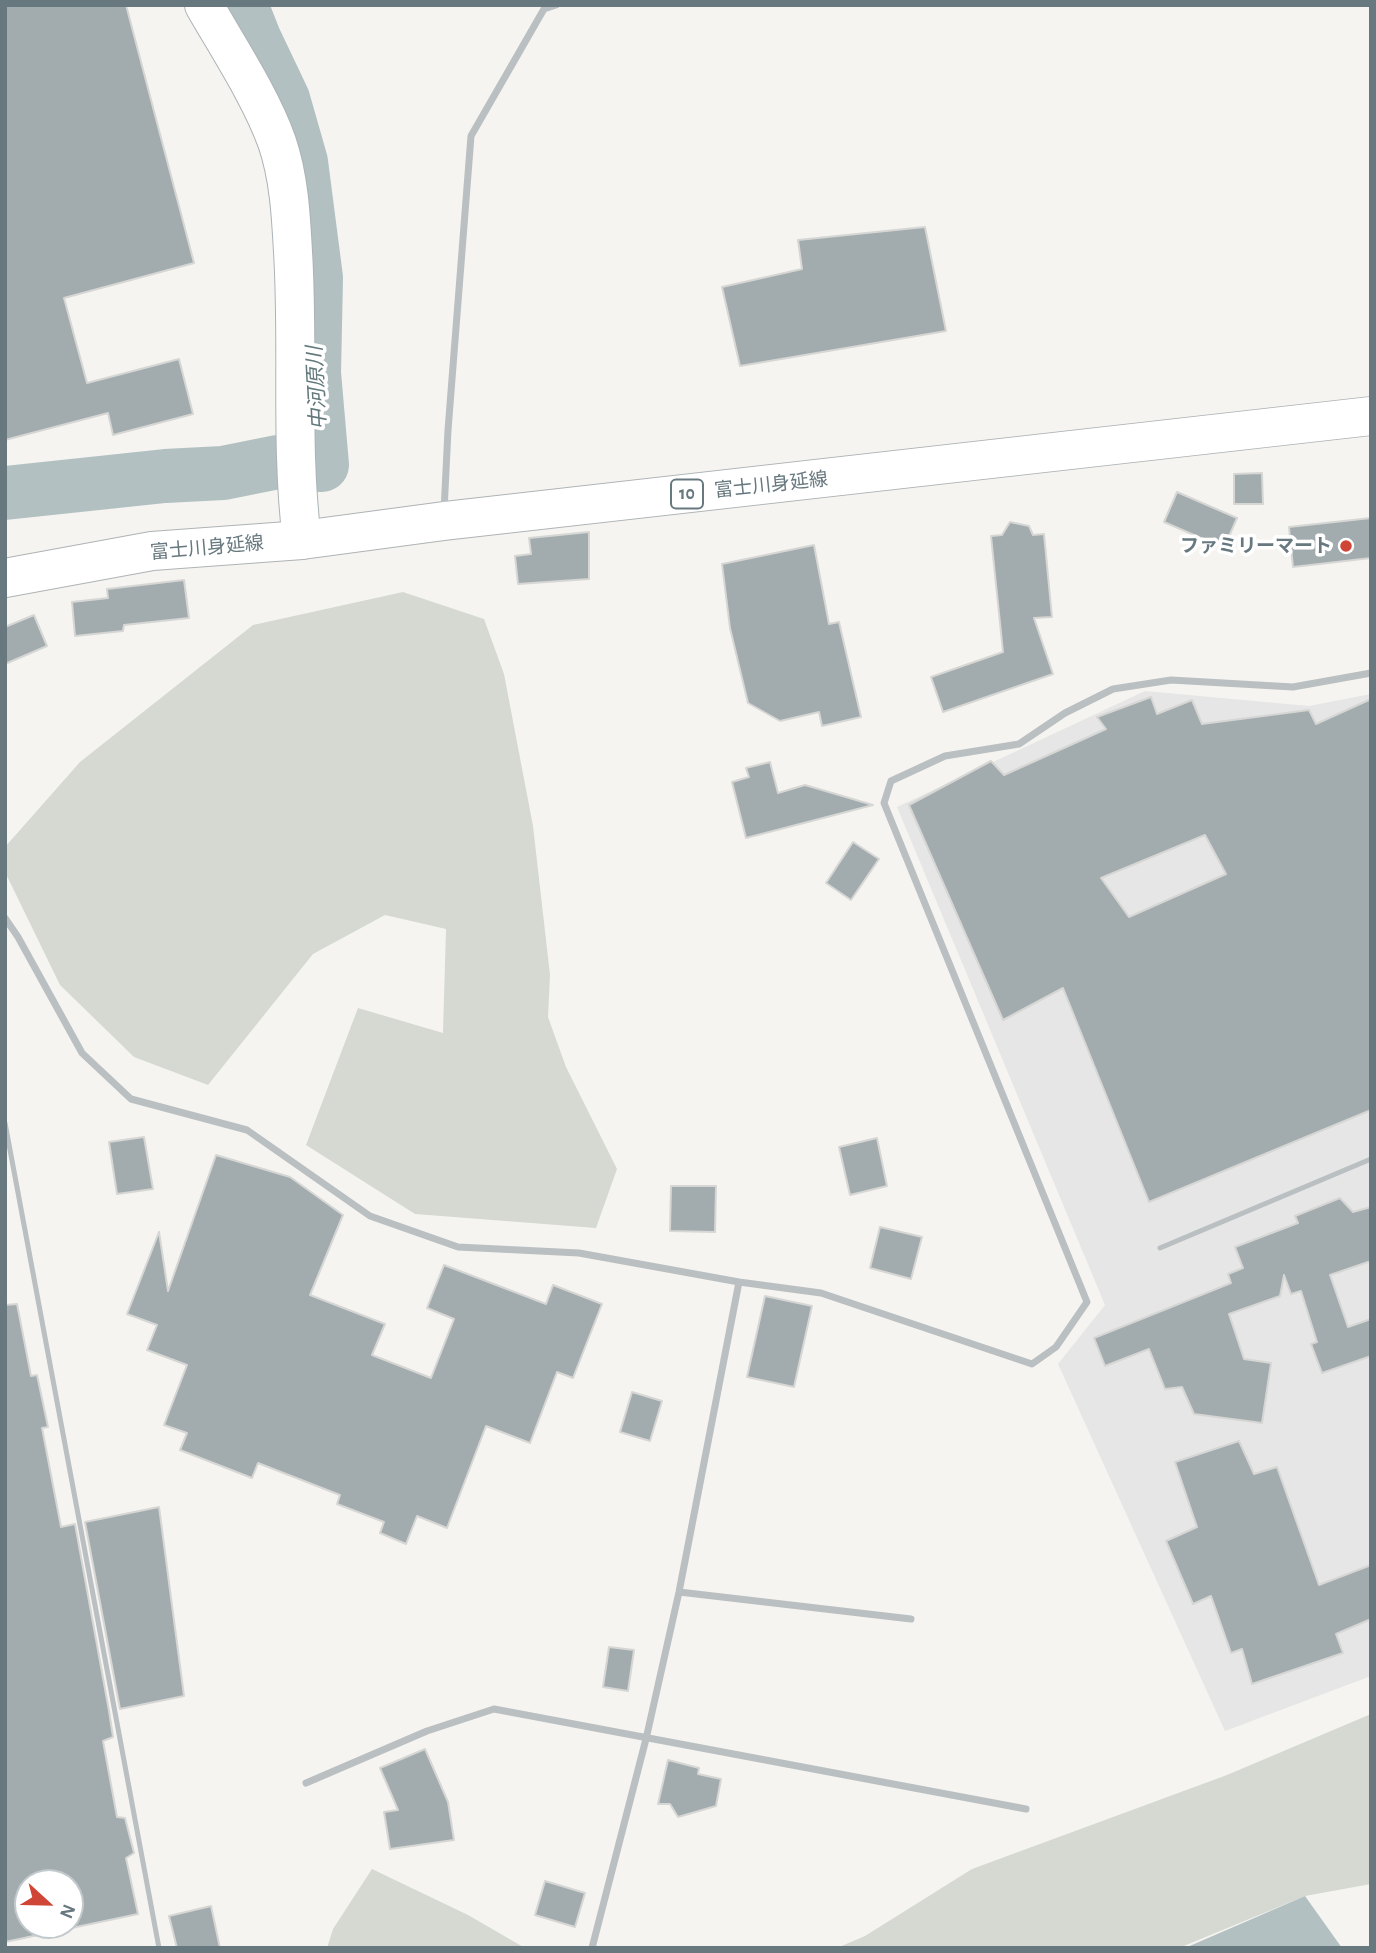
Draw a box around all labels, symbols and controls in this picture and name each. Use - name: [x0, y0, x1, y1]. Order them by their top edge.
- water label: 中河原川: [302, 345, 332, 431]
- street label: 富士川身延線: [713, 468, 829, 502]
- road number: 10: [671, 480, 703, 508]
- street label: 富士川身延線: [149, 532, 265, 564]
- place label: ファミリーマート: [1180, 535, 1332, 557]
- marker: ファミリーマート: [1338, 538, 1354, 554]
- north arrow: [14, 1869, 84, 1939]
- text: N: [56, 1902, 78, 1921]

